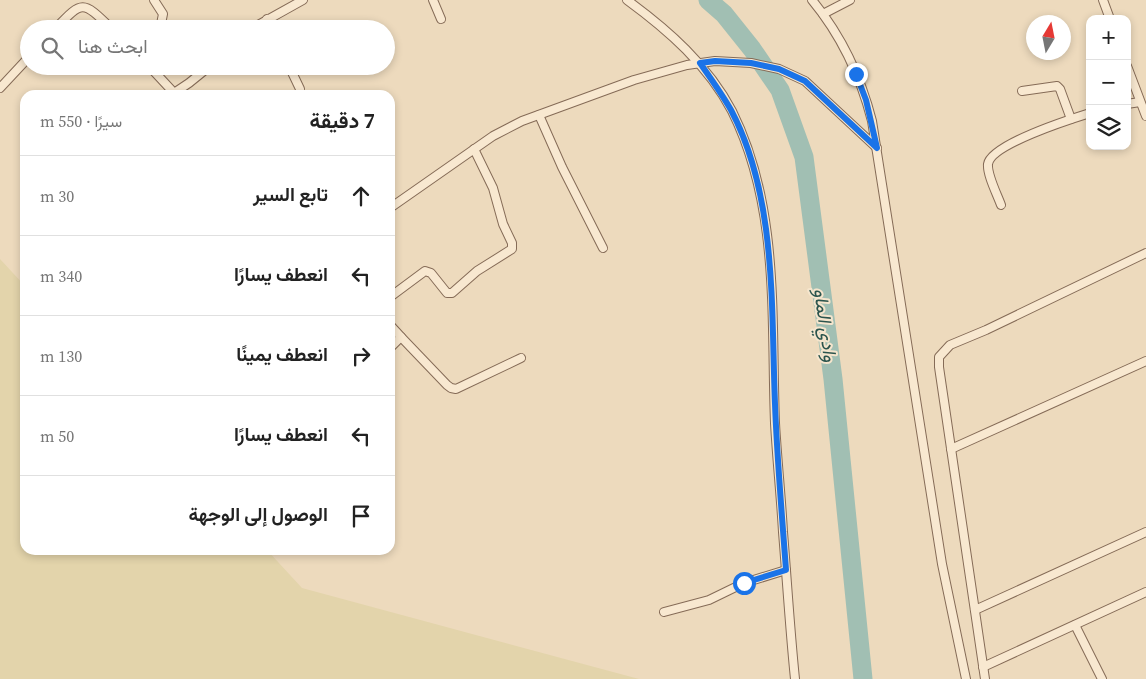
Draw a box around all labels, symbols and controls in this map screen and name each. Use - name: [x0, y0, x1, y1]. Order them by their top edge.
- north arrow: [1026, 15, 1071, 60]
- map controls: [1086, 15, 1131, 150]
- button: +: [1086, 15, 1131, 60]
- search box: [20, 20, 395, 75]
- text: ابحث هنا: [78, 33, 148, 59]
- icon: search: [38, 34, 66, 62]
- button: −: [1086, 60, 1131, 105]
- route end: [845, 63, 868, 86]
- button: layers: [1086, 105, 1131, 150]
- text: 7 دقيقة: [310, 106, 375, 135]
- text: سيرًا · 550 m: [40, 110, 122, 132]
- text: تابع السير: [253, 181, 328, 207]
- icon: ahead: [347, 182, 375, 210]
- text: 30 m: [40, 185, 74, 207]
- text: انعطف يسارًا: [234, 261, 328, 287]
- icon: left: [347, 262, 375, 290]
- text: 340 m: [40, 265, 82, 287]
- water label: وادي الماو: [805, 287, 844, 364]
- text: انعطف يمينًا: [236, 341, 328, 367]
- icon: right: [347, 342, 375, 370]
- text: 130 m: [40, 345, 82, 367]
- text: انعطف يسارًا: [234, 421, 328, 447]
- icon: left: [347, 422, 375, 450]
- text: 50 m: [40, 425, 74, 447]
- text: الوصول إلى الوجهة: [189, 501, 328, 527]
- icon: arrive: [347, 502, 375, 530]
- route start: [733, 572, 756, 595]

